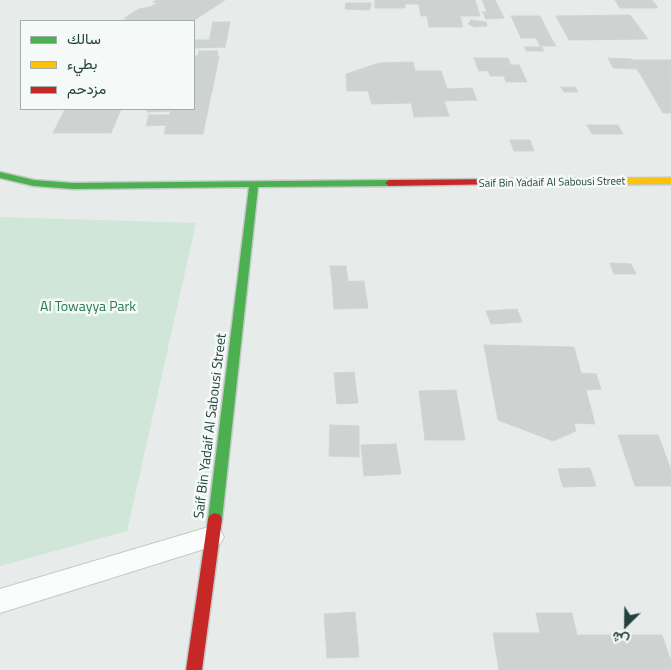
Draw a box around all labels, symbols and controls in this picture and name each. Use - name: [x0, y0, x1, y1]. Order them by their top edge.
- legend: [20, 20, 195, 110]
- text: سالك: [67, 27, 101, 50]
- text: بطيء: [67, 52, 97, 75]
- text: مزدحم: [67, 77, 106, 100]
- street label: Saif Bin Yadaif Al Sabousi Street: [479, 175, 625, 191]
- park label: Al Towayya Park: [40, 300, 136, 316]
- street label: Saif Bin Yadaif Al Sabousi Street: [191, 332, 231, 520]
- north arrow: [601, 600, 651, 650]
- text: ش: [608, 626, 632, 652]

